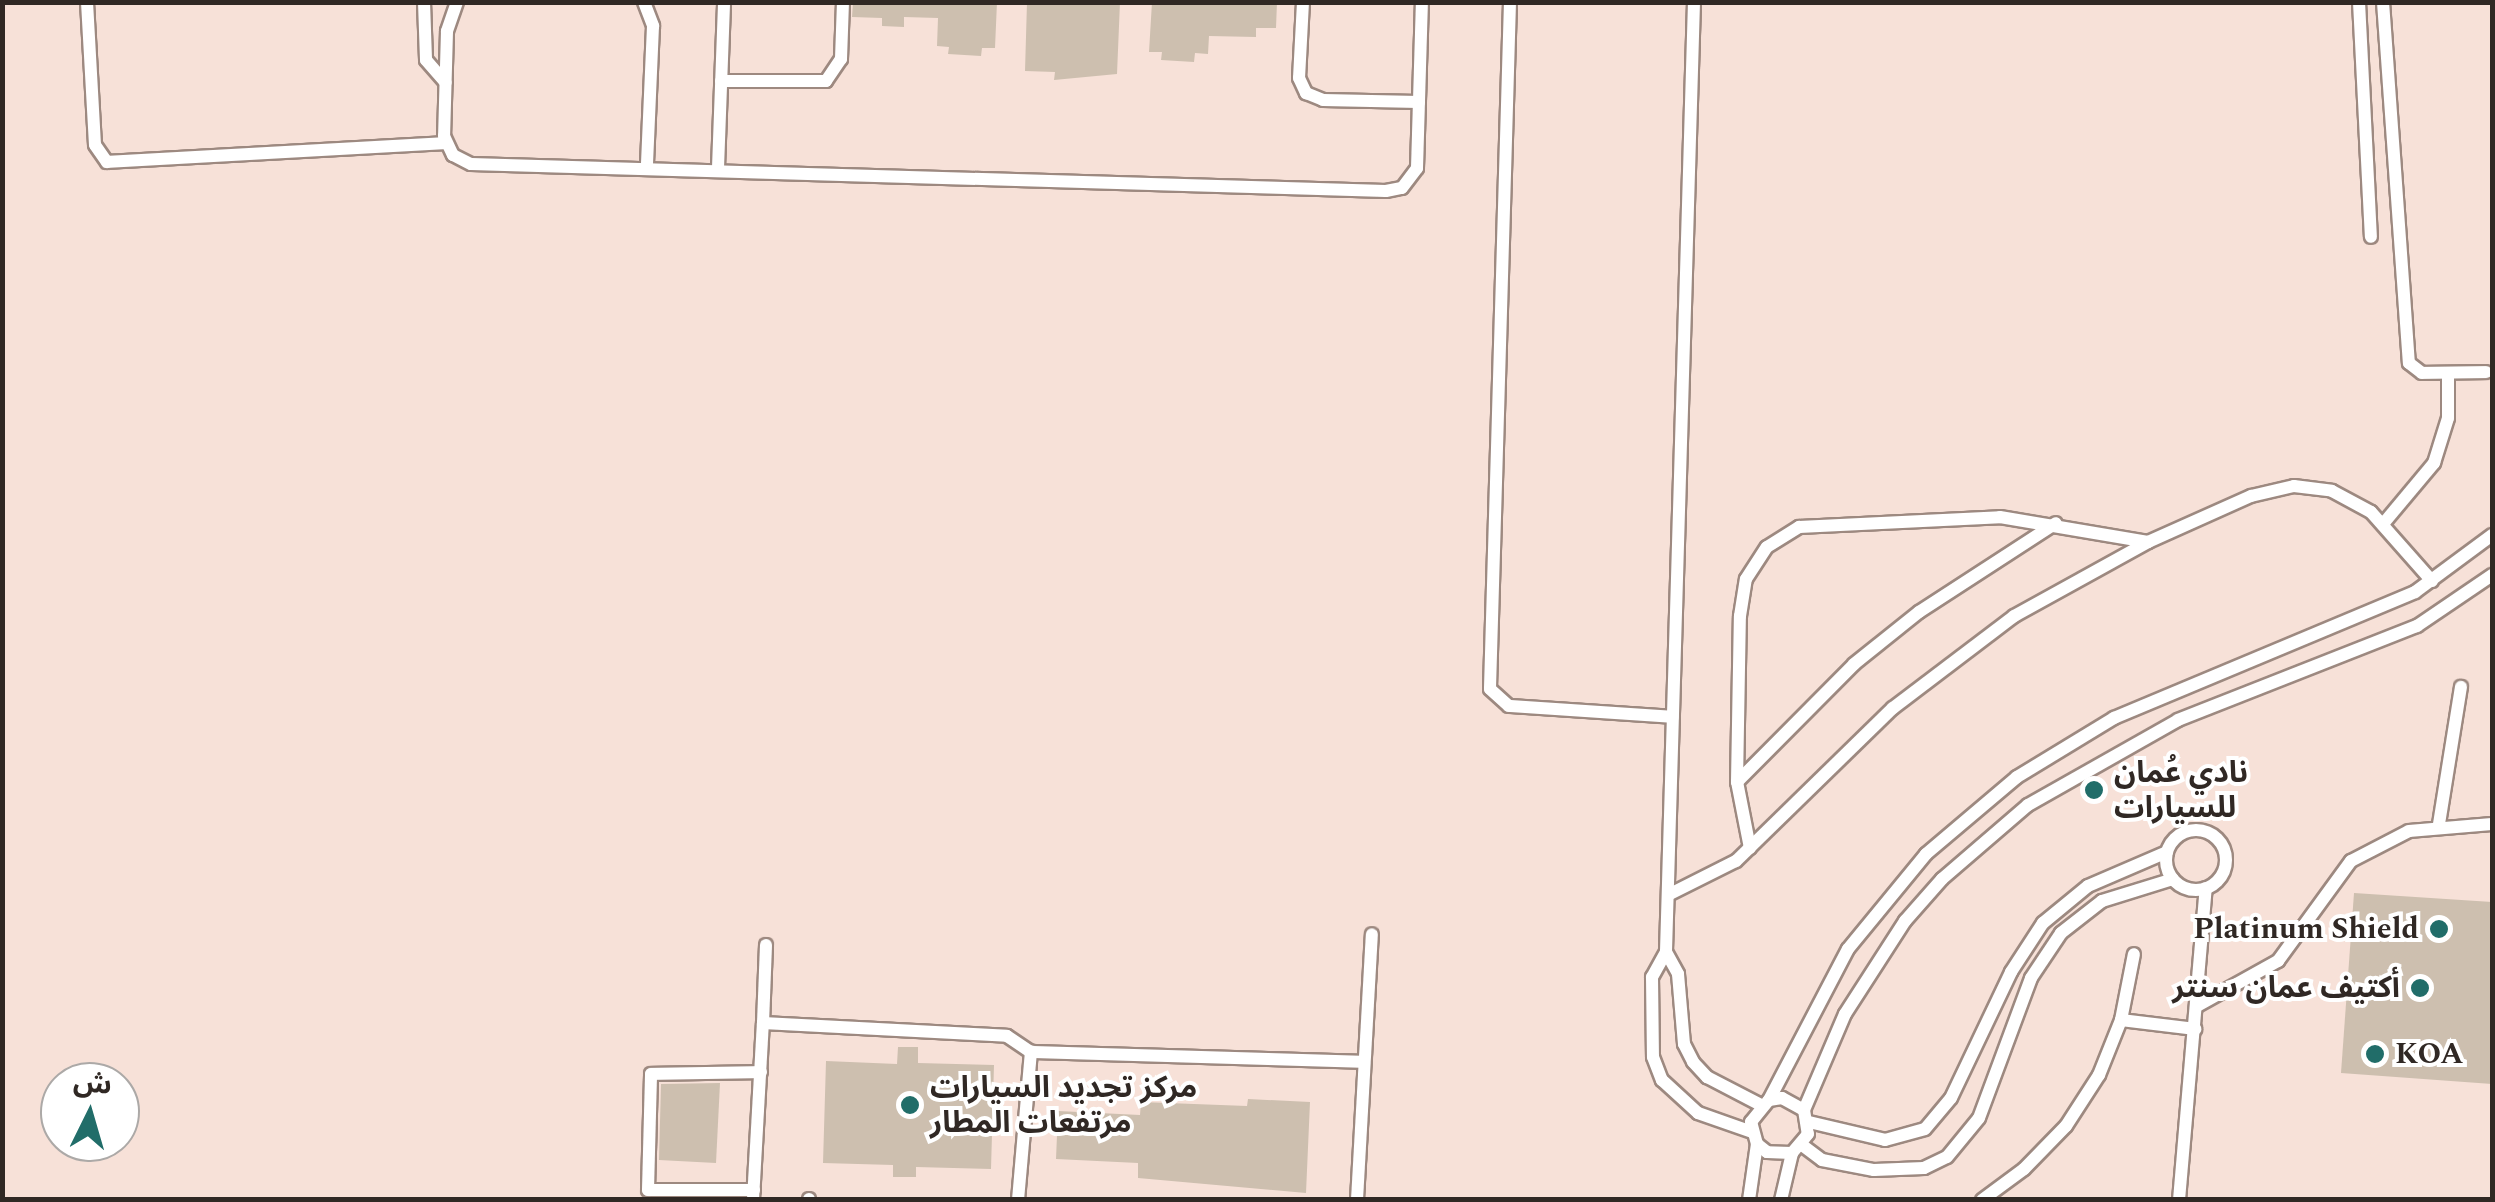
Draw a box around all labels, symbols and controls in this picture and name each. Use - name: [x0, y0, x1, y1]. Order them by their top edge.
- place label: نادي عُمان للسيارات: [2114, 755, 2248, 826]
- marker: نادي عُمان للسيارات: [2083, 779, 2105, 801]
- place label: Platinum Shield: [2193, 911, 2419, 947]
- marker: Platinum Shield: [2428, 918, 2450, 940]
- place label: أكتيف عمان سنتر: [2172, 970, 2400, 1006]
- marker: أكتيف عمان سنتر: [2409, 977, 2431, 999]
- place label: KOA: [2395, 1036, 2464, 1072]
- marker: KOA: [2364, 1043, 2386, 1065]
- text: ش: [71, 1061, 113, 1107]
- north arrow: [40, 1062, 140, 1162]
- place label: مركز تجديد السيارات مرتفعات المطار: [930, 1070, 1197, 1140]
- marker: مركز تجديد السيارات مرتفعات المطار: [899, 1094, 921, 1116]

